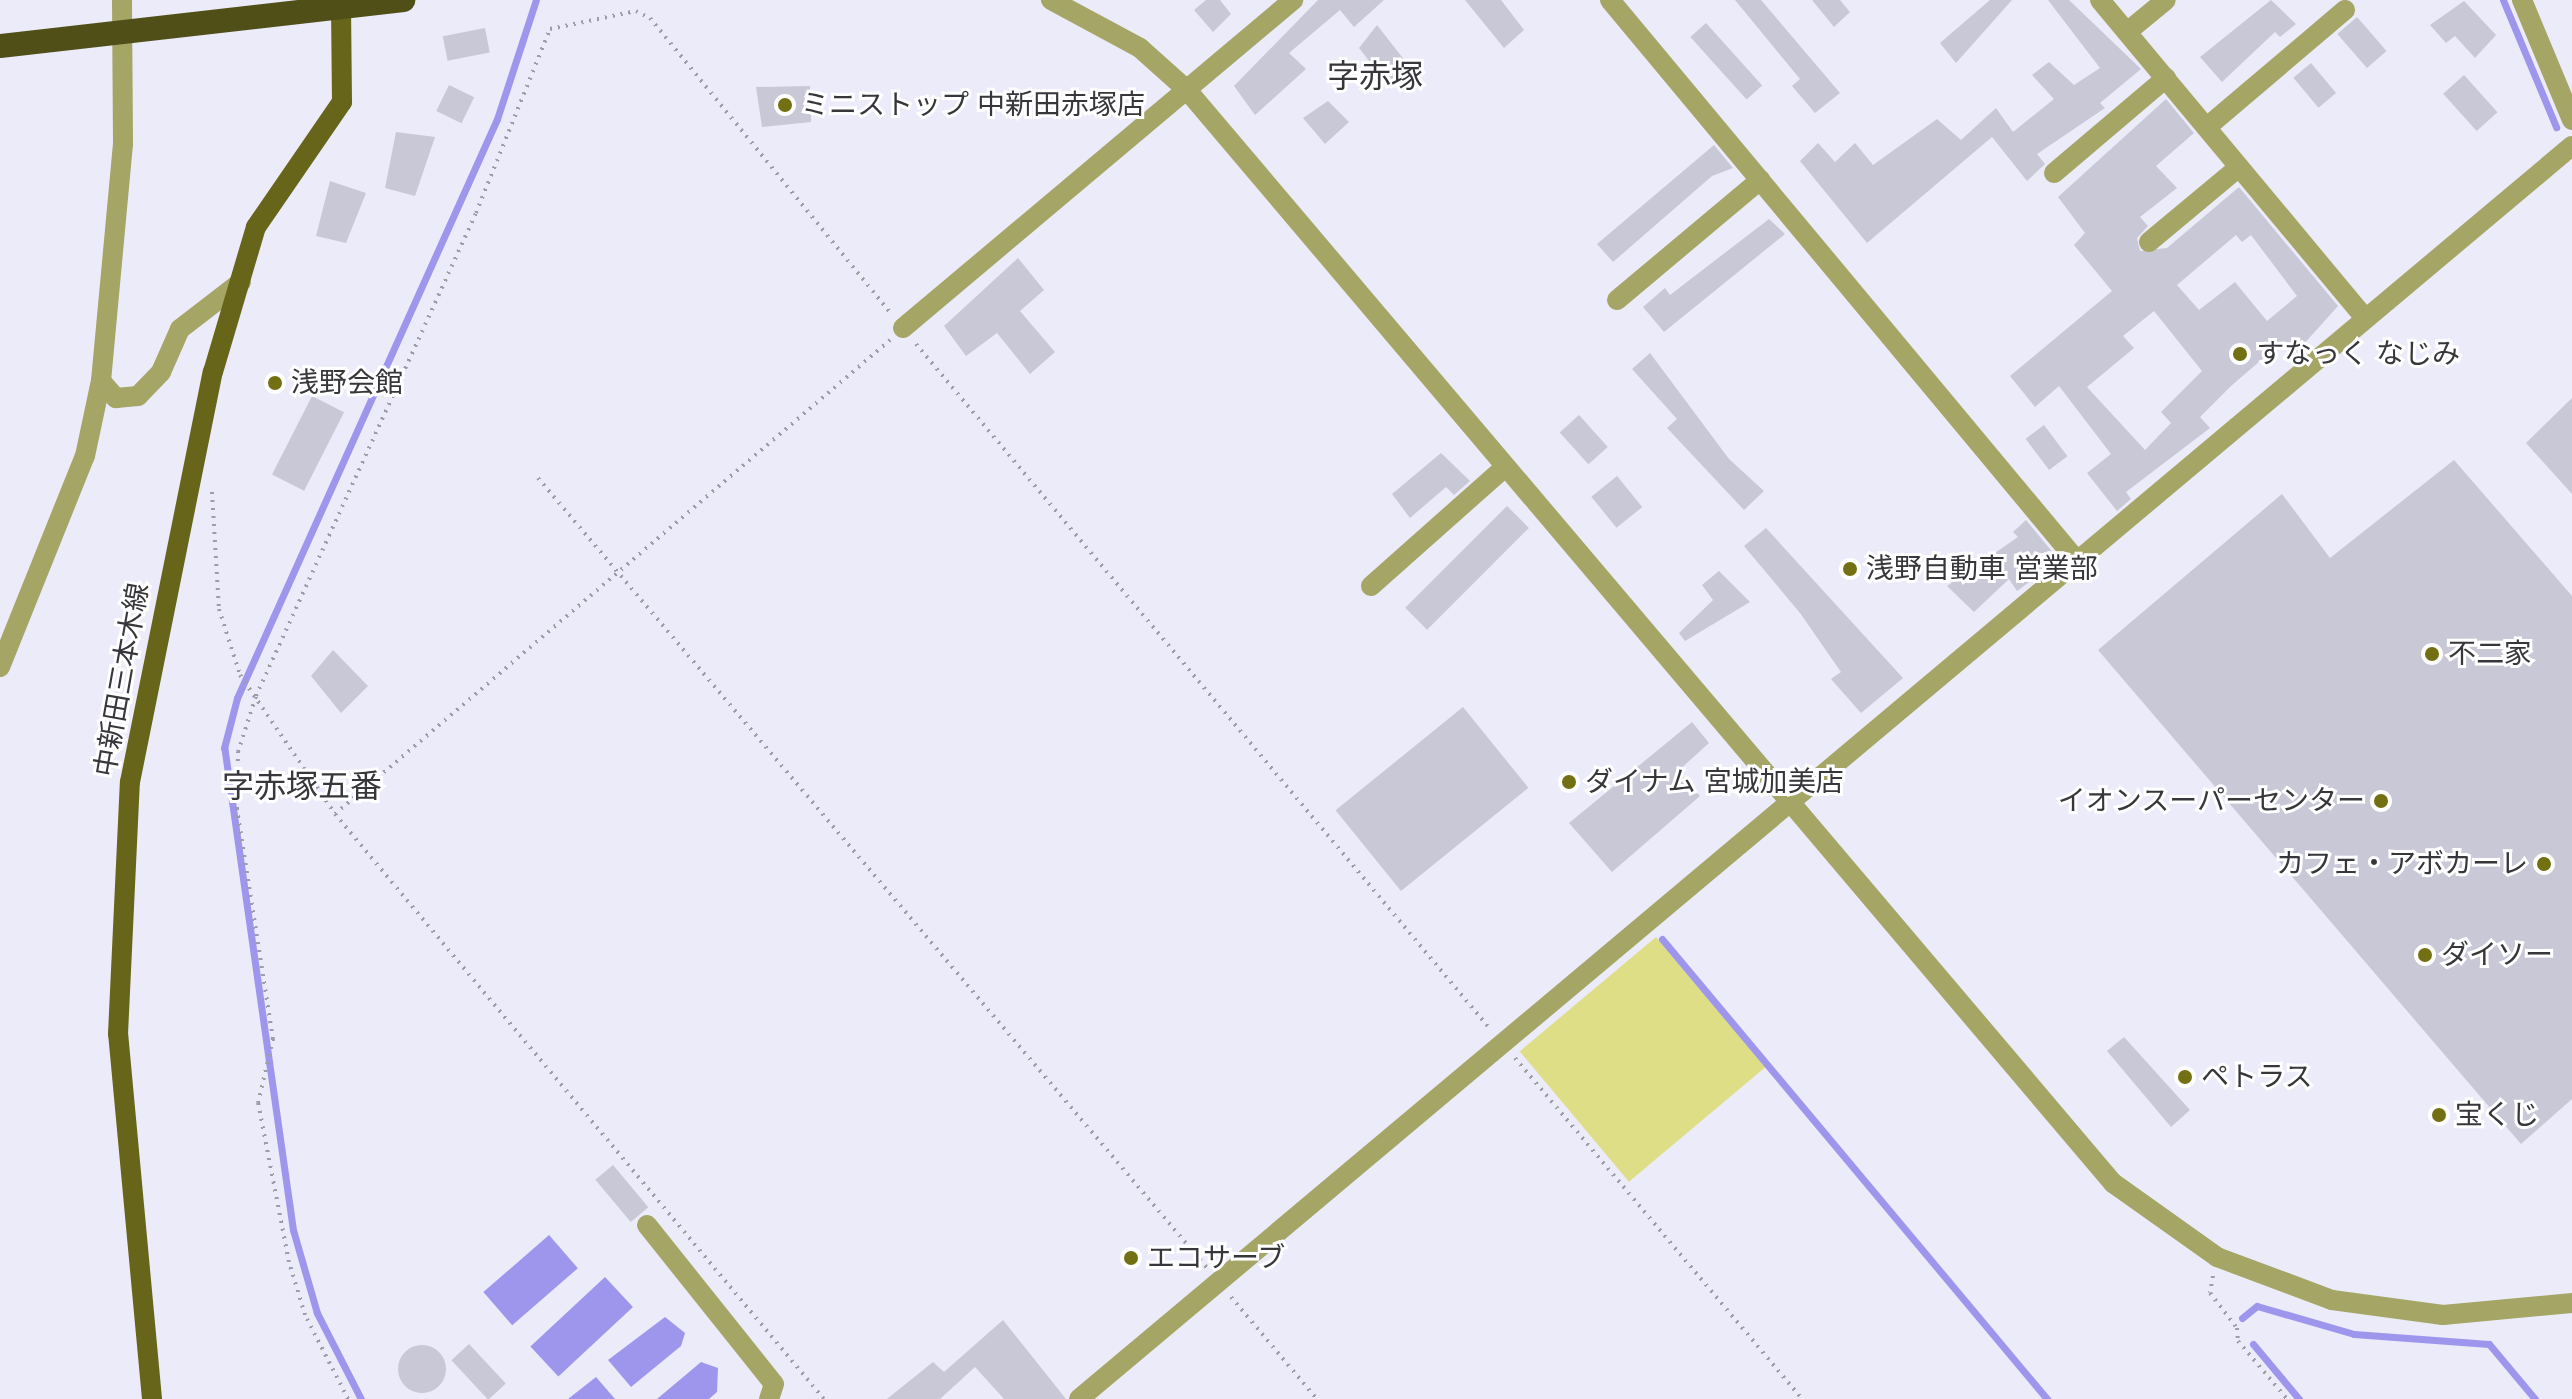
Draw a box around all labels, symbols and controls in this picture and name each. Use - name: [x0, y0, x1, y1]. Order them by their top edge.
- district label: 字赤塚: [1327, 57, 1423, 95]
- place label: ミニストップ 中新田赤塚店: [801, 88, 1145, 122]
- marker: ミニストップ 中新田赤塚店: [776, 96, 794, 114]
- place label: すなっく なじみ: [2256, 337, 2460, 371]
- marker: すなっく なじみ: [2231, 345, 2249, 363]
- place label: 浅野会館: [291, 366, 403, 400]
- marker: 浅野会館: [266, 374, 284, 392]
- place label: 浅野自動車 営業部: [1866, 552, 2098, 586]
- marker: 浅野自動車 営業部: [1841, 560, 1859, 578]
- street label: 中新田三本木線: [88, 581, 156, 779]
- place label: 不二家: [2448, 637, 2532, 671]
- marker: 不二家: [2423, 645, 2441, 663]
- place label: ダイナム 宮城加美店: [1585, 765, 1845, 799]
- district label: 字赤塚五番: [222, 767, 382, 805]
- marker: ダイナム 宮城加美店: [1560, 773, 1578, 791]
- place label: イオンスーパーセンター: [2057, 784, 2365, 818]
- marker: イオンスーパーセンター: [2372, 792, 2390, 810]
- place label: カフェ・アボカーレ: [2276, 847, 2528, 881]
- marker: カフェ・アボカーレ: [2535, 855, 2553, 873]
- place label: ダイソー: [2441, 938, 2553, 972]
- marker: ダイソー: [2416, 946, 2434, 964]
- place label: ペトラス: [2201, 1060, 2313, 1094]
- marker: ペトラス: [2176, 1068, 2194, 1086]
- place label: 宝くじ: [2455, 1098, 2539, 1132]
- marker: 宝くじ: [2430, 1106, 2448, 1124]
- place label: エコサーブ: [1147, 1241, 1287, 1275]
- marker: エコサーブ: [1122, 1249, 1140, 1267]

